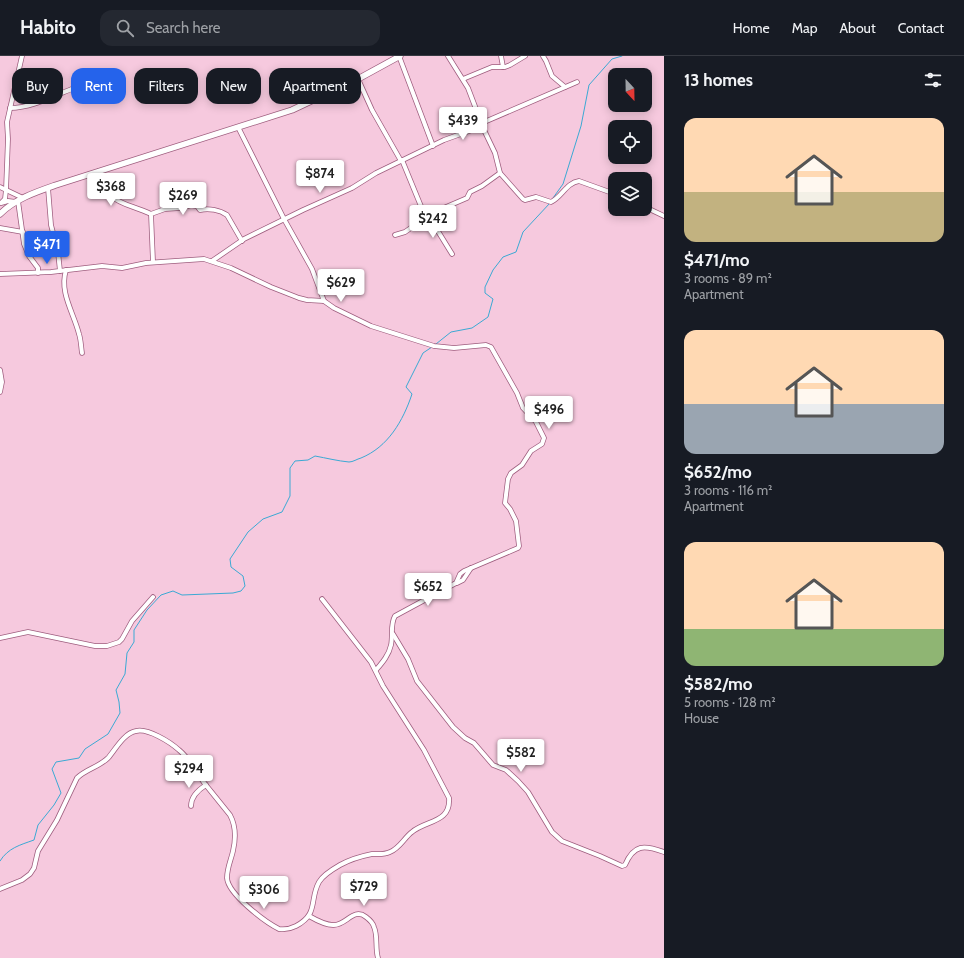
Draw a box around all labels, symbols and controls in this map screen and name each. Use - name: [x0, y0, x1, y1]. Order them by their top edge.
- search box: [100, 10, 380, 46]
- text: Habito: [20, 16, 76, 39]
- icon: search: [114, 17, 136, 39]
- text: Search here: [146, 19, 220, 37]
- text: Home: [733, 19, 770, 37]
- text: Map: [792, 19, 817, 37]
- text: About: [839, 19, 876, 37]
- text: Contact: [898, 19, 944, 37]
- chip: Buy: [12, 68, 63, 104]
- chip: Rent: [71, 68, 126, 104]
- chip: Filters: [134, 68, 198, 104]
- chip: New: [206, 68, 261, 104]
- chip: Apartment: [269, 68, 361, 104]
- north arrow: [608, 68, 652, 112]
- map controls: [608, 68, 652, 216]
- icon: filters: [922, 69, 944, 91]
- text: 13 homes: [684, 70, 753, 90]
- pin: $439: [439, 107, 487, 141]
- text: $439: [448, 112, 478, 128]
- button: locate: [608, 120, 652, 164]
- icon: home: [778, 144, 850, 216]
- pin: $874: [296, 160, 344, 194]
- text: $874: [305, 165, 335, 181]
- button: layers: [608, 172, 652, 216]
- pin: $368: [87, 173, 135, 207]
- text: $368: [96, 178, 126, 194]
- pin: $269: [159, 182, 207, 216]
- text: $269: [168, 187, 198, 203]
- pin: $242: [409, 205, 457, 239]
- text: $242: [418, 210, 448, 226]
- pin: $471: [23, 231, 71, 265]
- text: $471: [33, 236, 61, 252]
- text: $471/mo: [684, 250, 750, 270]
- pin: $629: [317, 269, 365, 303]
- text: 3 rooms · 89 m²: [684, 270, 772, 286]
- text: $629: [326, 274, 356, 290]
- text: Apartment: [684, 286, 744, 302]
- icon: home: [778, 356, 850, 428]
- pin: $496: [525, 396, 573, 430]
- text: $496: [534, 401, 564, 417]
- text: $652/mo: [684, 462, 752, 482]
- text: 3 rooms · 116 m²: [684, 482, 772, 498]
- text: Apartment: [684, 498, 744, 514]
- icon: home: [778, 568, 850, 640]
- pin: $652: [404, 573, 452, 607]
- text: $652: [414, 578, 442, 594]
- text: $582/mo: [684, 674, 752, 694]
- text: 5 rooms · 128 m²: [684, 694, 776, 710]
- text: House: [684, 710, 719, 726]
- pin: $582: [497, 739, 545, 773]
- text: $582: [506, 744, 536, 760]
- pin: $294: [165, 755, 213, 789]
- text: $294: [174, 760, 204, 776]
- pin: $729: [340, 873, 388, 907]
- pin: $306: [240, 876, 288, 910]
- text: $729: [350, 878, 378, 894]
- text: $306: [248, 881, 280, 897]

